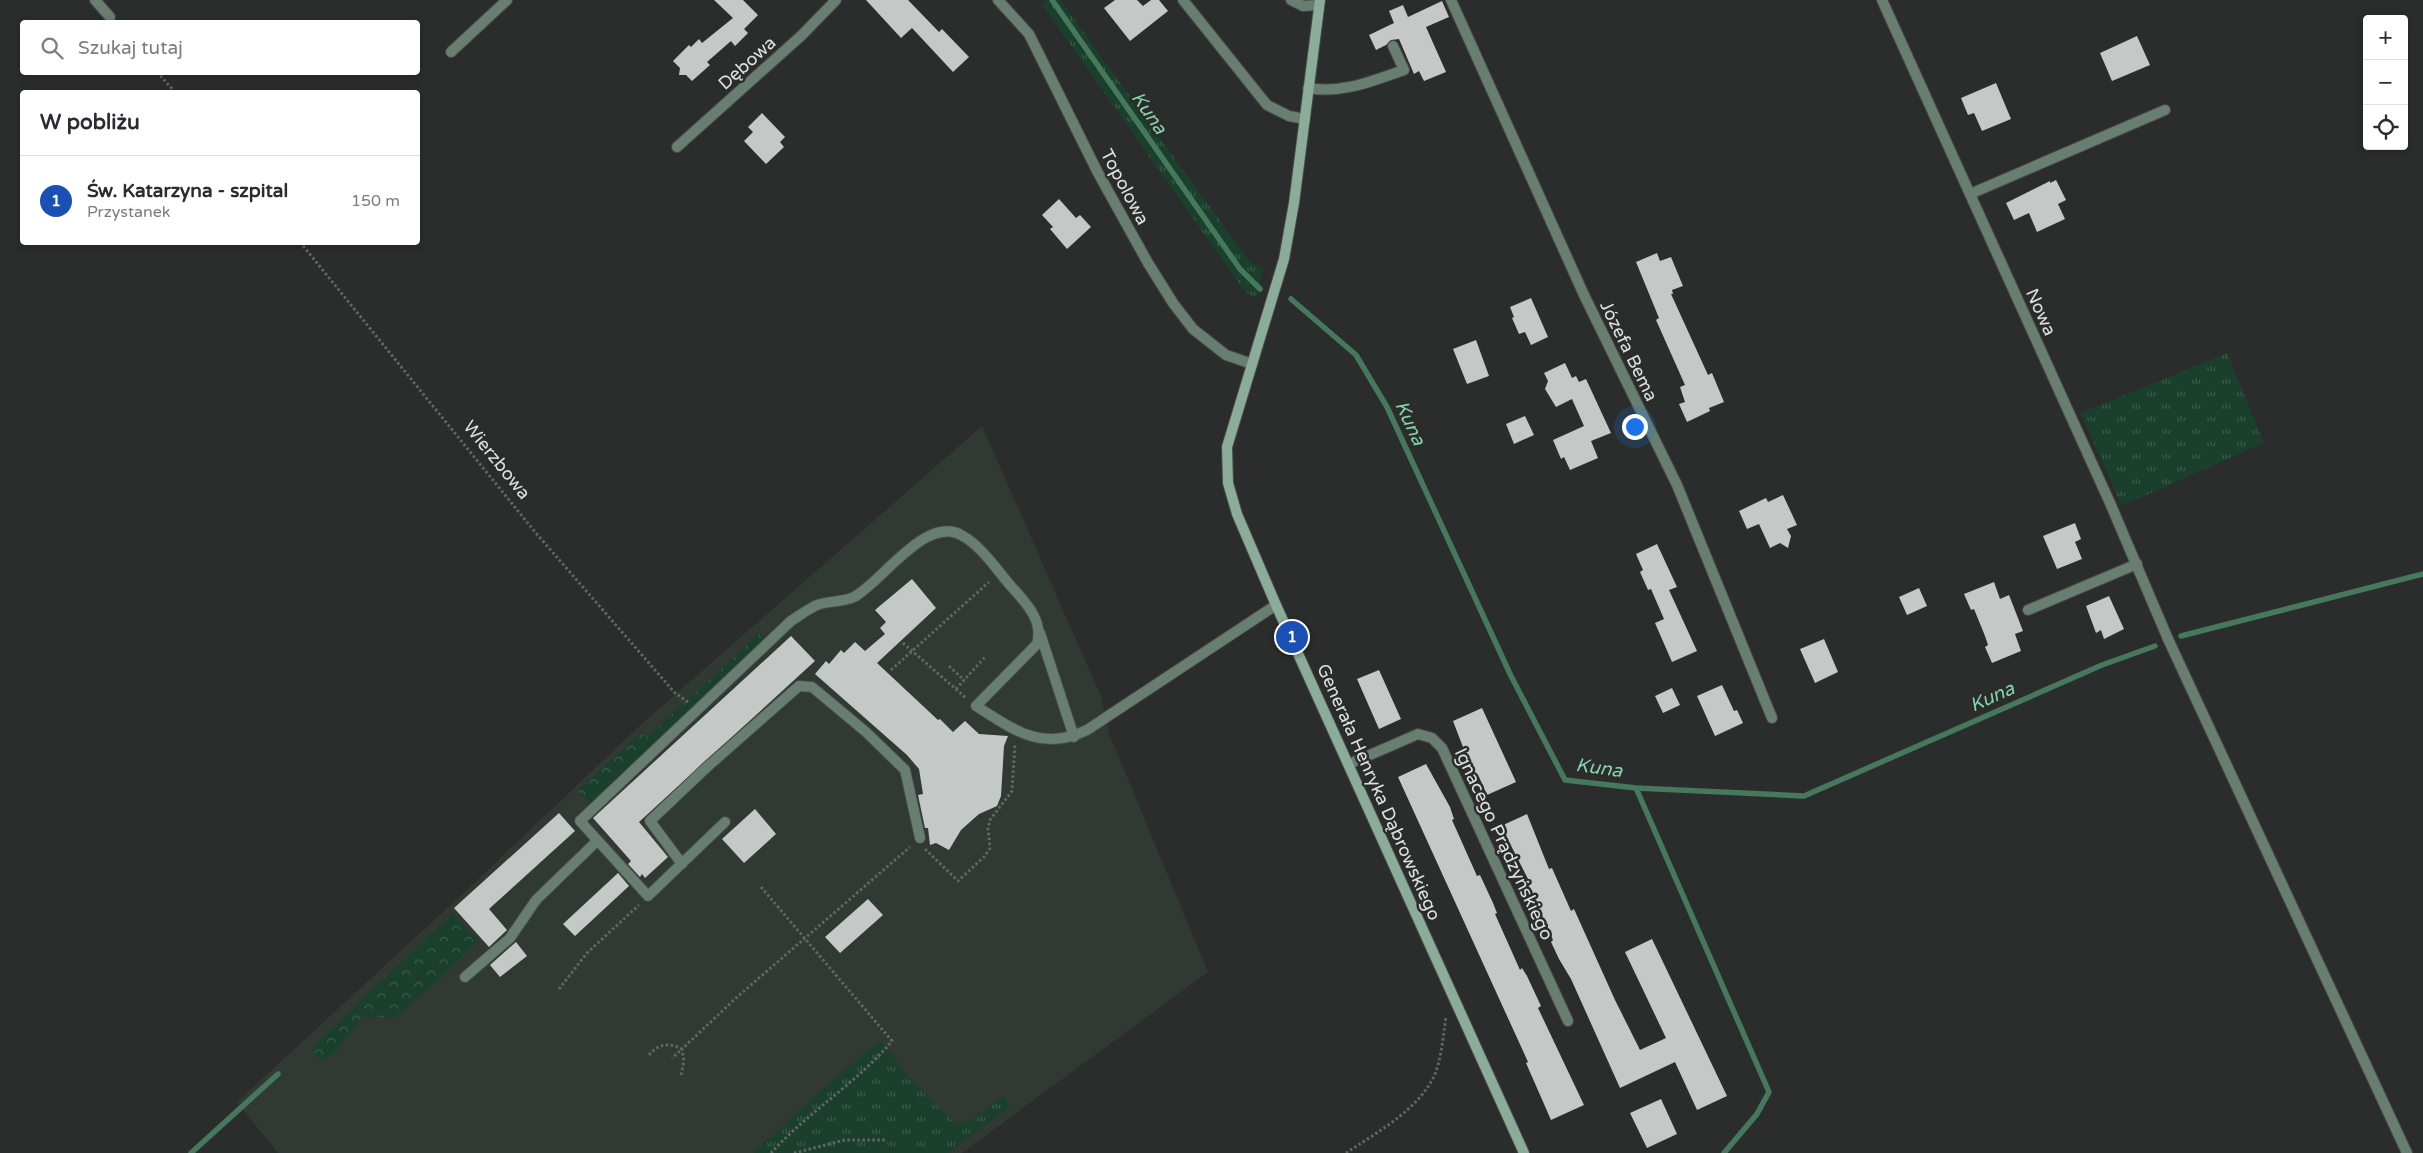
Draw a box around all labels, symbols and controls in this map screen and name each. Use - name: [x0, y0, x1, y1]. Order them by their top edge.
- map controls: [2363, 15, 2408, 150]
- button: +: [2363, 15, 2408, 60]
- search box: [20, 20, 420, 75]
- street label: Dębowa: [714, 31, 780, 95]
- icon: search: [38, 34, 66, 62]
- text: Szukaj tutaj: [78, 37, 183, 59]
- button: −: [2363, 60, 2408, 105]
- water label: Kuna: [1127, 88, 1172, 139]
- button: locate: [2363, 105, 2408, 150]
- text: W pobliżu: [40, 110, 140, 135]
- street label: Topolowa: [1096, 145, 1154, 229]
- text: Św. Katarzyna - szpital: [87, 180, 288, 202]
- text: 1: [51, 191, 61, 211]
- text: 150 m: [351, 191, 400, 211]
- text: Przystanek: [87, 202, 171, 222]
- street label: Nowa: [2021, 285, 2061, 339]
- street label: Józefa Bema: [1595, 297, 1663, 405]
- water label: Kuna: [1390, 397, 1430, 450]
- your location: [1622, 414, 1648, 440]
- street label: Wierzbowa: [459, 416, 535, 504]
- pin: 1: [1276, 618, 1308, 656]
- street label: Generała Henryka Dąbrowskiego: [1312, 660, 1446, 924]
- water label: Kuna: [1966, 677, 2019, 717]
- street label: Ignacego Prądzyńskiego: [1450, 745, 1558, 943]
- water label: Kuna: [1574, 754, 1625, 782]

